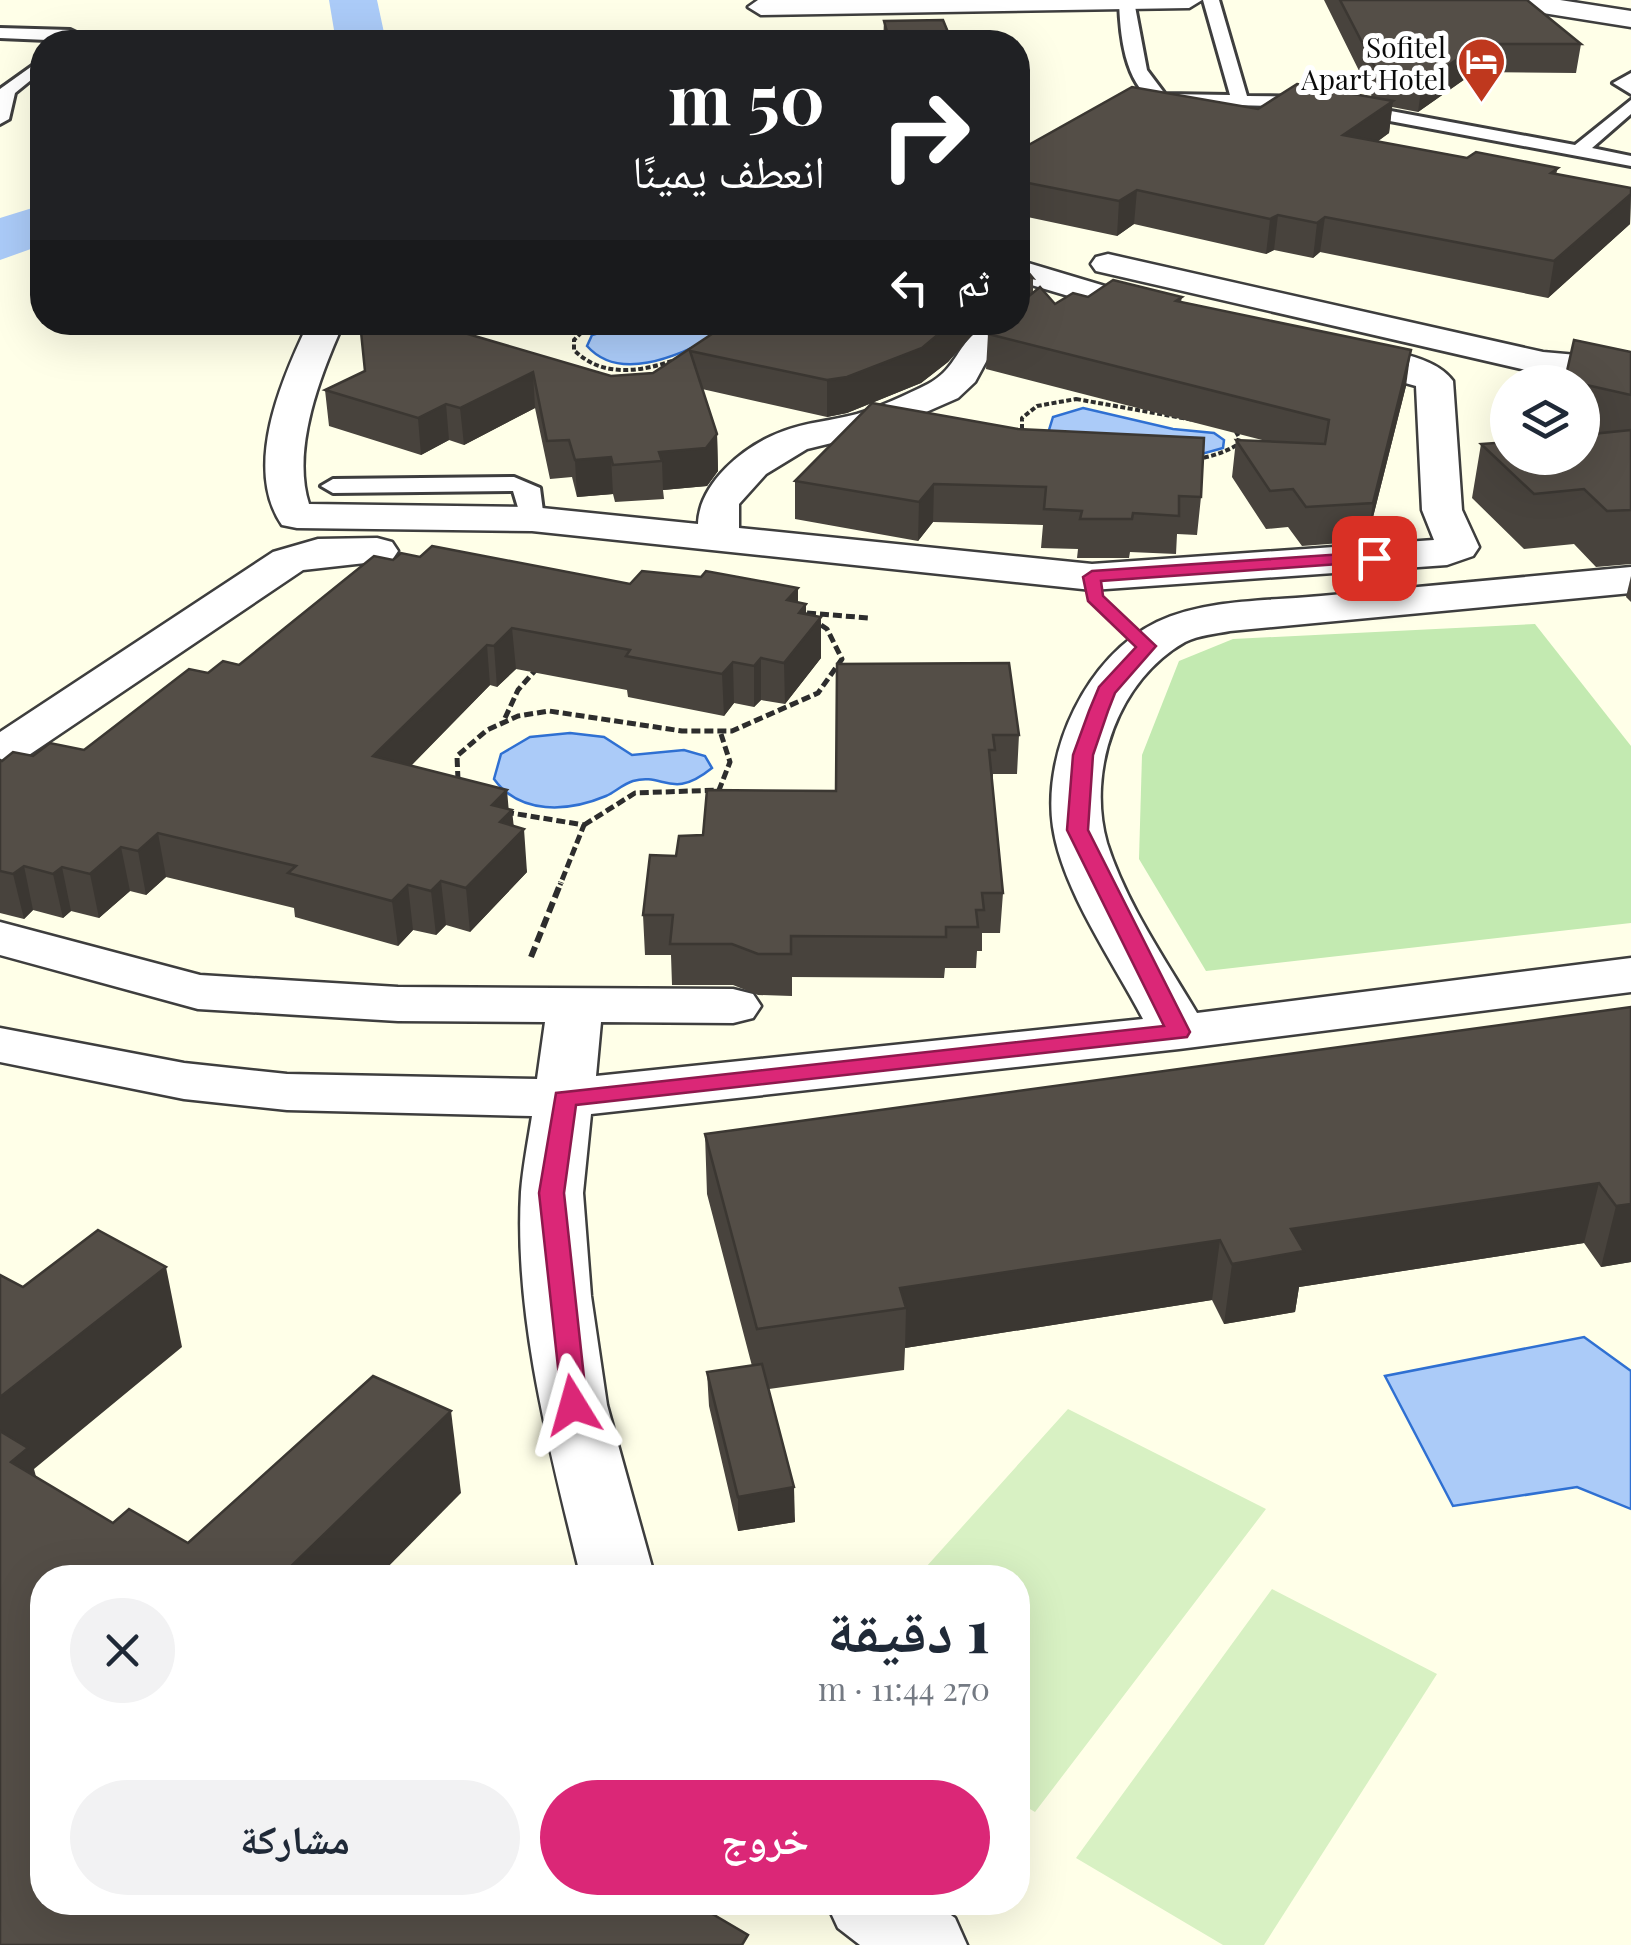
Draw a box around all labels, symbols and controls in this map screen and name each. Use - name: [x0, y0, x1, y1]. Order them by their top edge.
- place label: Sofitel Apart Hotel: [1300, 28, 1446, 97]
- hotel icon: Sofitel Apart Hotel: [1455, 36, 1507, 104]
- text: 50 m: [668, 49, 825, 143]
- icon: right: [860, 70, 990, 200]
- text: انعطف يمينًا: [632, 139, 825, 199]
- text: ثم: [957, 255, 990, 306]
- icon: left: [882, 260, 937, 315]
- map controls: [1490, 365, 1600, 475]
- button: layers: [1490, 365, 1600, 475]
- pin: [1332, 516, 1417, 601]
- icon: arrive: [1347, 531, 1402, 586]
- position arrow: [521, 1353, 625, 1457]
- text: 1 دقيقة: [827, 1588, 990, 1668]
- button: close: [70, 1598, 175, 1703]
- text: 270 m · 11:44: [818, 1666, 990, 1709]
- button: مشاركة: [70, 1780, 520, 1895]
- button: خروج: [540, 1780, 990, 1895]

